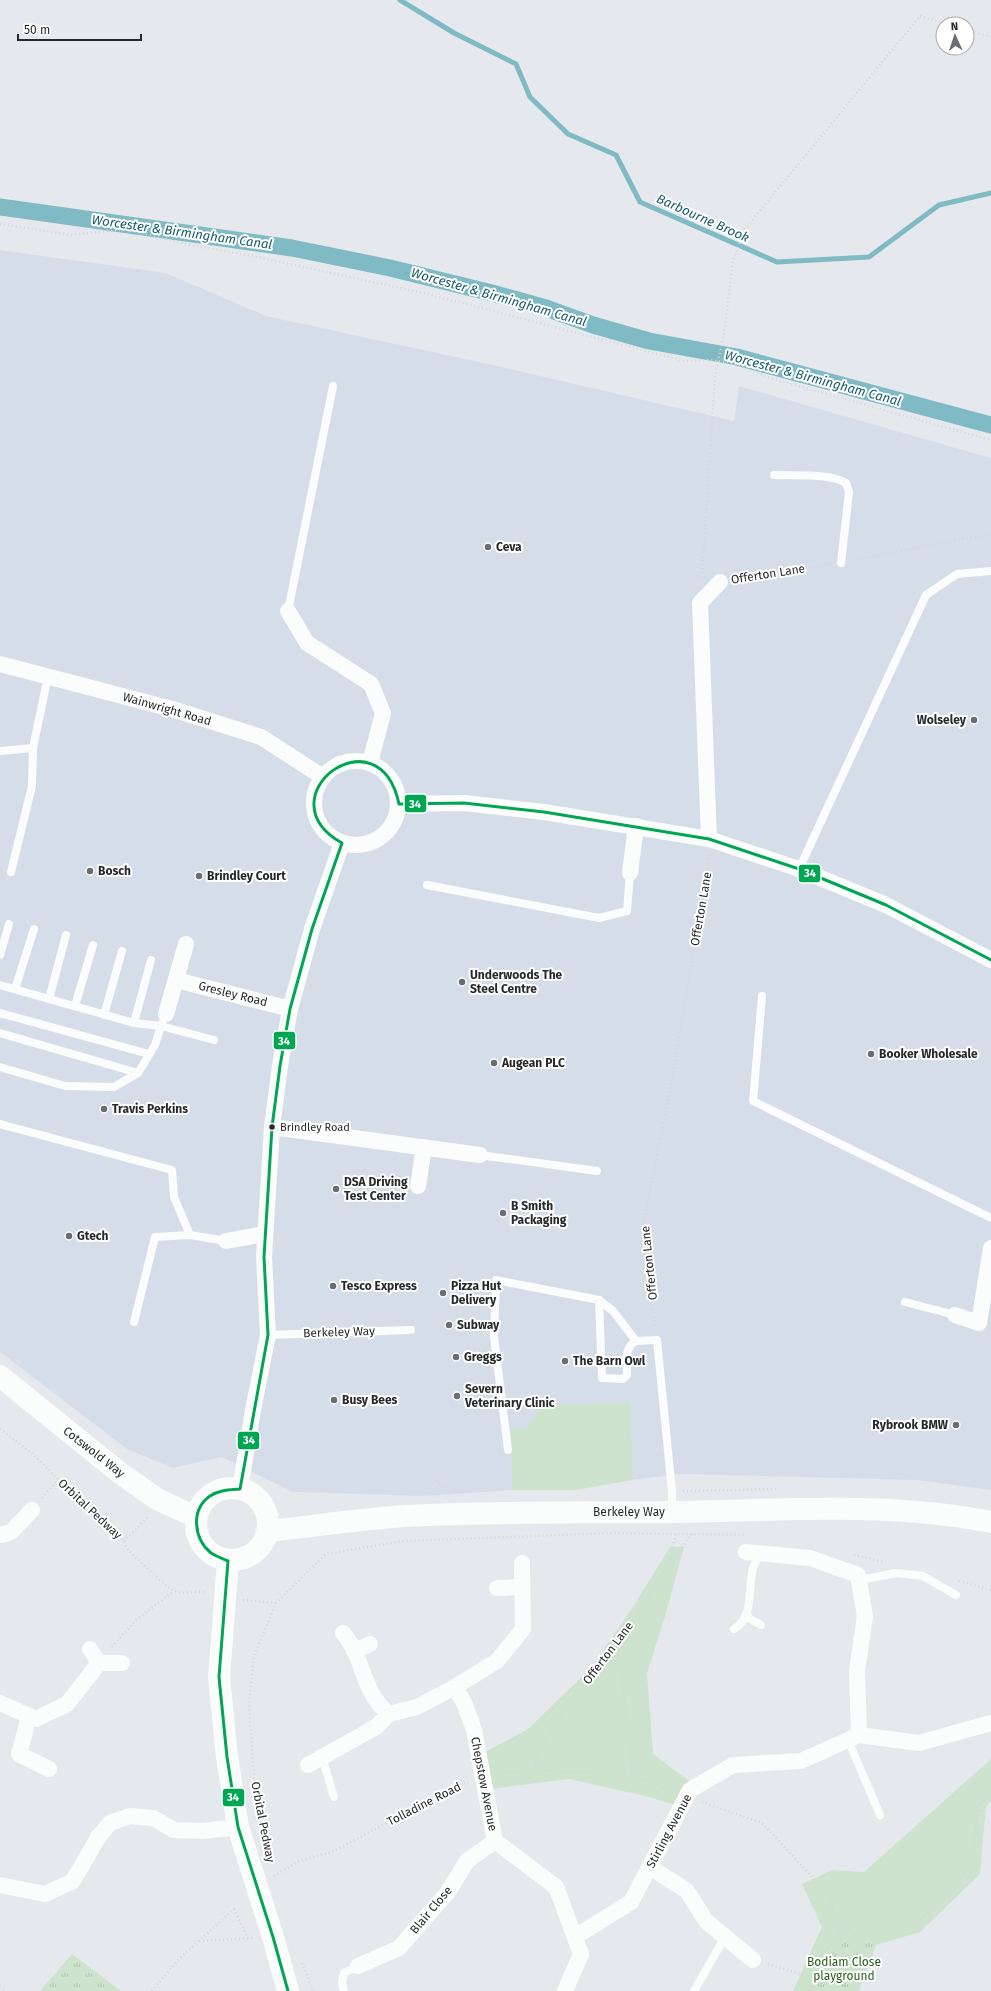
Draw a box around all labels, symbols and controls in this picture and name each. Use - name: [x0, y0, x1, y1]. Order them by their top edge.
- scale bar: [18, 16, 141, 42]
- north arrow: [935, 16, 975, 56]
- text: N: [951, 20, 958, 33]
- text: 50 m: [24, 23, 50, 37]
- water label: Barbourne Brook: [654, 191, 752, 245]
- water label: Worcester & Birmingham Canal: [91, 212, 273, 252]
- water label: Worcester & Birmingham Canal: [410, 265, 589, 329]
- water label: Worcester & Birmingham Canal: [723, 347, 903, 409]
- place label: Ceva: [496, 540, 522, 554]
- marker: Ceva: [483, 542, 493, 552]
- street label: Offerton Lane: [730, 561, 806, 587]
- street label: Wainwright Road: [121, 690, 213, 728]
- place label: Wolseley: [917, 713, 967, 727]
- marker: Wolseley: [969, 715, 979, 725]
- line badge: 34: [404, 794, 427, 813]
- text: 34: [408, 798, 421, 811]
- place label: Bosch: [98, 864, 131, 878]
- line badge: 34: [798, 864, 821, 883]
- marker: Bosch: [85, 866, 95, 876]
- text: 34: [803, 867, 816, 880]
- place label: Brindley Court: [207, 869, 286, 883]
- marker: Brindley Court: [194, 871, 204, 881]
- street label: Offerton Lane: [688, 871, 714, 947]
- place label: Underwoods The Steel Centre: [470, 968, 563, 996]
- marker: Underwoods The Steel Centre: [457, 977, 467, 987]
- street label: Gresley Road: [197, 979, 269, 1009]
- line badge: 34: [273, 1031, 296, 1050]
- text: 34: [277, 1035, 290, 1048]
- place label: Booker Wholesale: [879, 1047, 978, 1061]
- marker: Booker Wholesale: [866, 1049, 876, 1059]
- place label: Augean PLC: [501, 1056, 565, 1070]
- marker: Augean PLC: [489, 1058, 499, 1068]
- place label: Travis Perkins: [112, 1102, 188, 1116]
- marker: Travis Perkins: [99, 1104, 109, 1114]
- place label: Brindley Road: [280, 1121, 350, 1134]
- marker: Brindley Road: [267, 1122, 277, 1132]
- place label: DSA Driving Test Center: [344, 1175, 408, 1203]
- marker: DSA Driving Test Center: [331, 1184, 341, 1194]
- place label: B Smith Packaging: [511, 1199, 567, 1227]
- marker: B Smith Packaging: [498, 1208, 508, 1218]
- street label: Offerton Lane: [638, 1225, 660, 1301]
- place label: Gtech: [77, 1229, 109, 1243]
- marker: Gtech: [64, 1231, 74, 1241]
- place label: Tesco Express: [341, 1279, 417, 1293]
- place label: Pizza Hut Delivery: [451, 1279, 502, 1307]
- marker: Tesco Express: [328, 1281, 338, 1291]
- marker: Pizza Hut Delivery: [438, 1288, 448, 1298]
- place label: Subway: [457, 1318, 500, 1332]
- marker: Subway: [444, 1320, 454, 1330]
- street label: Berkeley Way: [303, 1324, 375, 1340]
- place label: Greggs: [464, 1350, 502, 1364]
- marker: Greggs: [451, 1352, 461, 1362]
- place label: The Barn Owl: [573, 1354, 646, 1368]
- marker: The Barn Owl: [560, 1356, 570, 1366]
- place label: Severn Veterinary Clinic: [464, 1382, 555, 1410]
- marker: Severn Veterinary Clinic: [452, 1391, 462, 1401]
- place label: Busy Bees: [342, 1393, 398, 1407]
- marker: Busy Bees: [329, 1395, 339, 1405]
- place label: Rybrook BMW: [872, 1418, 949, 1432]
- marker: Rybrook BMW: [951, 1420, 961, 1430]
- street label: Cotswold Way: [60, 1424, 128, 1481]
- line badge: 34: [237, 1431, 260, 1450]
- text: 34: [242, 1434, 255, 1447]
- street label: Orbital Pedway: [55, 1476, 125, 1542]
- street label: Berkeley Way: [593, 1505, 665, 1519]
- street label: Offerton Lane: [580, 1619, 636, 1687]
- street label: Chepstow Avenue: [468, 1736, 500, 1832]
- street label: Tolladine Road: [385, 1779, 463, 1829]
- street label: Orbital Pedway: [248, 1780, 278, 1864]
- line badge: 34: [222, 1788, 245, 1807]
- text: 34: [226, 1791, 239, 1804]
- street label: Stirling Avenue: [644, 1791, 694, 1871]
- street label: Blair Close: [407, 1883, 455, 1937]
- park label: Bodiam Close playground: [807, 1955, 881, 1983]

